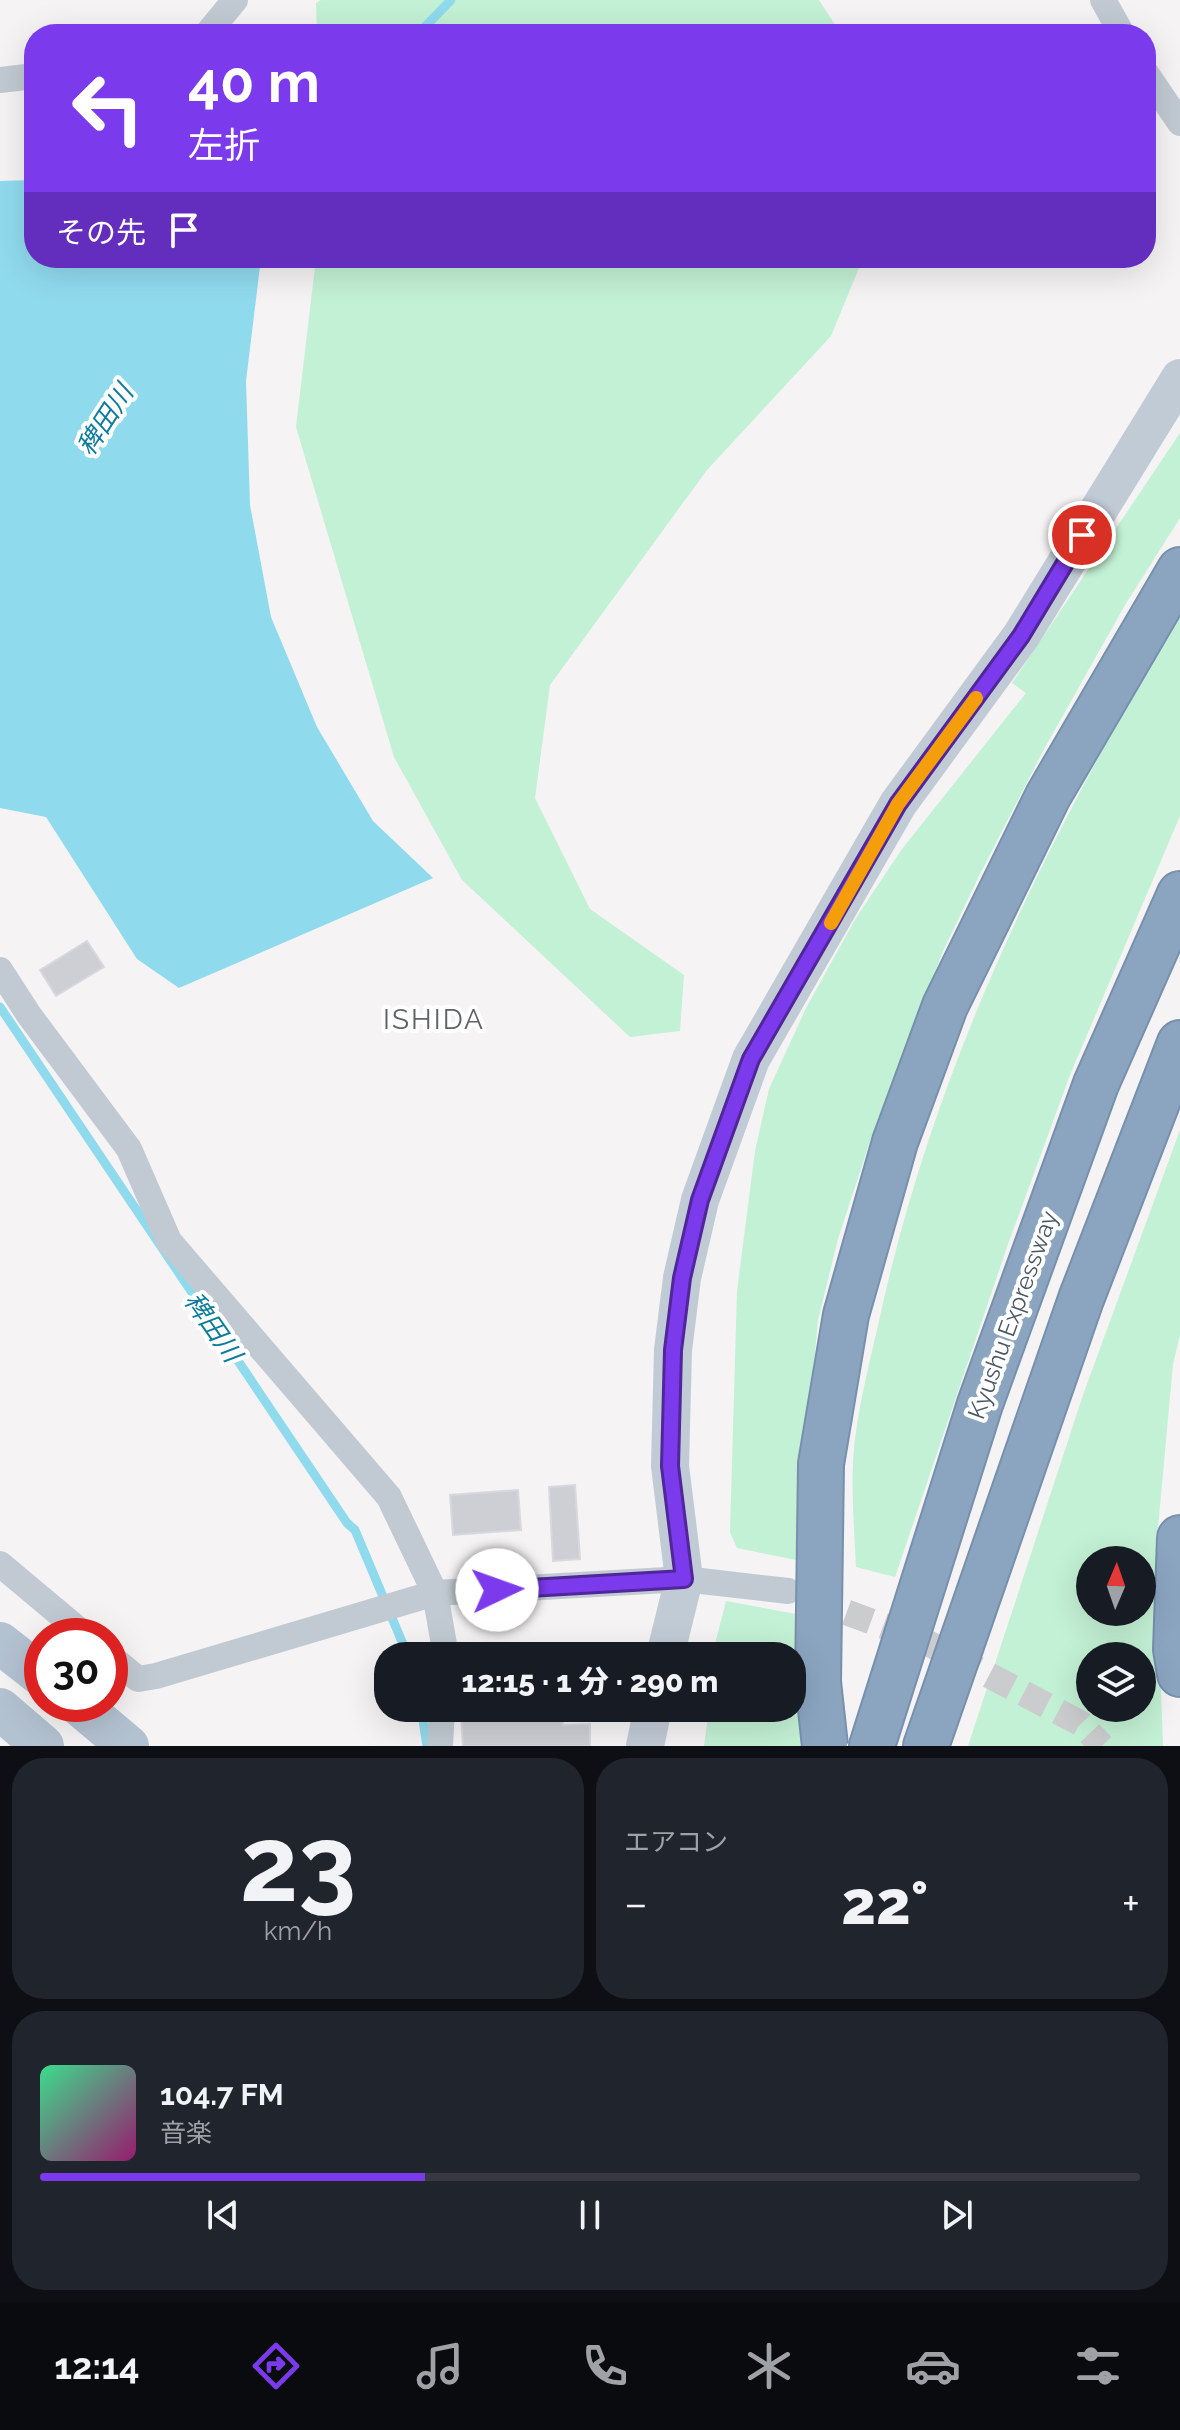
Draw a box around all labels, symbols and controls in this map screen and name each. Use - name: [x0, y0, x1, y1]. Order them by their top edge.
- text: 40 m: [188, 49, 320, 115]
- icon: left: [56, 56, 160, 160]
- text: 左折: [188, 124, 260, 166]
- icon: arrive: [162, 208, 206, 252]
- text: その先: [56, 215, 146, 250]
- water label: 稗田川: [71, 377, 140, 461]
- pin: [1048, 501, 1116, 569]
- icon: arrive: [1060, 513, 1104, 557]
- district label: ISHIDA: [383, 1003, 485, 1036]
- street label: Kyushu Expressway: [961, 1207, 1064, 1423]
- water label: 稗田川: [178, 1286, 249, 1370]
- north arrow: [1076, 1546, 1156, 1626]
- map controls: [1076, 1546, 1156, 1722]
- position arrow: [455, 1548, 539, 1632]
- speed limit sign: 30: [24, 1618, 128, 1722]
- button: layers: [1076, 1642, 1156, 1722]
- text: 12:15 · 1 分 · 290 m: [462, 1664, 718, 1699]
- text: 23: [240, 1803, 356, 1925]
- text: エアコン: [624, 1827, 728, 1857]
- text: 22°: [841, 1868, 928, 1938]
- text: −: [624, 1878, 648, 1929]
- text: +: [1122, 1878, 1140, 1929]
- text: km/h: [264, 1916, 332, 1946]
- text: 104.7 FM: [160, 2077, 284, 2112]
- text: 音楽: [160, 2118, 212, 2148]
- icon: previous: [201, 2193, 245, 2237]
- icon: pause: [568, 2193, 612, 2237]
- icon: next: [935, 2193, 979, 2237]
- icon: directions: [248, 2338, 304, 2394]
- icon: music: [412, 2338, 468, 2394]
- icon: phone: [577, 2338, 633, 2394]
- icon: climate: [741, 2338, 797, 2394]
- icon: car: [905, 2338, 961, 2394]
- icon: filters: [1070, 2338, 1126, 2394]
- text: 12:14: [54, 2345, 140, 2387]

